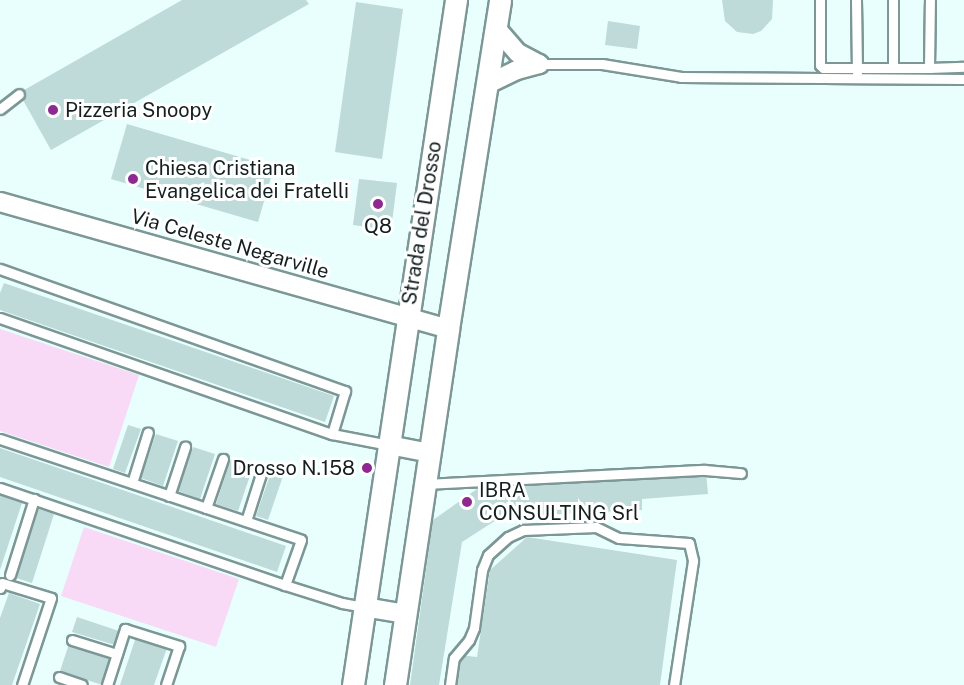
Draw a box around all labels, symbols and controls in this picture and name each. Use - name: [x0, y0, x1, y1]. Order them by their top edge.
- place label: Pizzeria Snoopy: [65, 98, 212, 122]
- marker: Pizzeria Snoopy: [46, 103, 60, 117]
- street label: Strada del Drosso: [397, 139, 447, 307]
- place label: Chiesa Cristiana Evangelica dei Fratelli: [145, 156, 349, 203]
- marker: Chiesa Cristiana Evangelica dei Fratelli: [126, 172, 140, 186]
- marker: Q8: [371, 197, 385, 211]
- street label: Via Celeste Negarville: [128, 204, 332, 284]
- place label: Q8: [364, 214, 392, 238]
- place label: Drosso N.158: [232, 456, 355, 480]
- marker: Drosso N.158: [360, 461, 374, 475]
- place label: IBRA CONSULTING Srl: [479, 478, 639, 525]
- marker: IBRA CONSULTING Srl: [460, 495, 474, 509]

